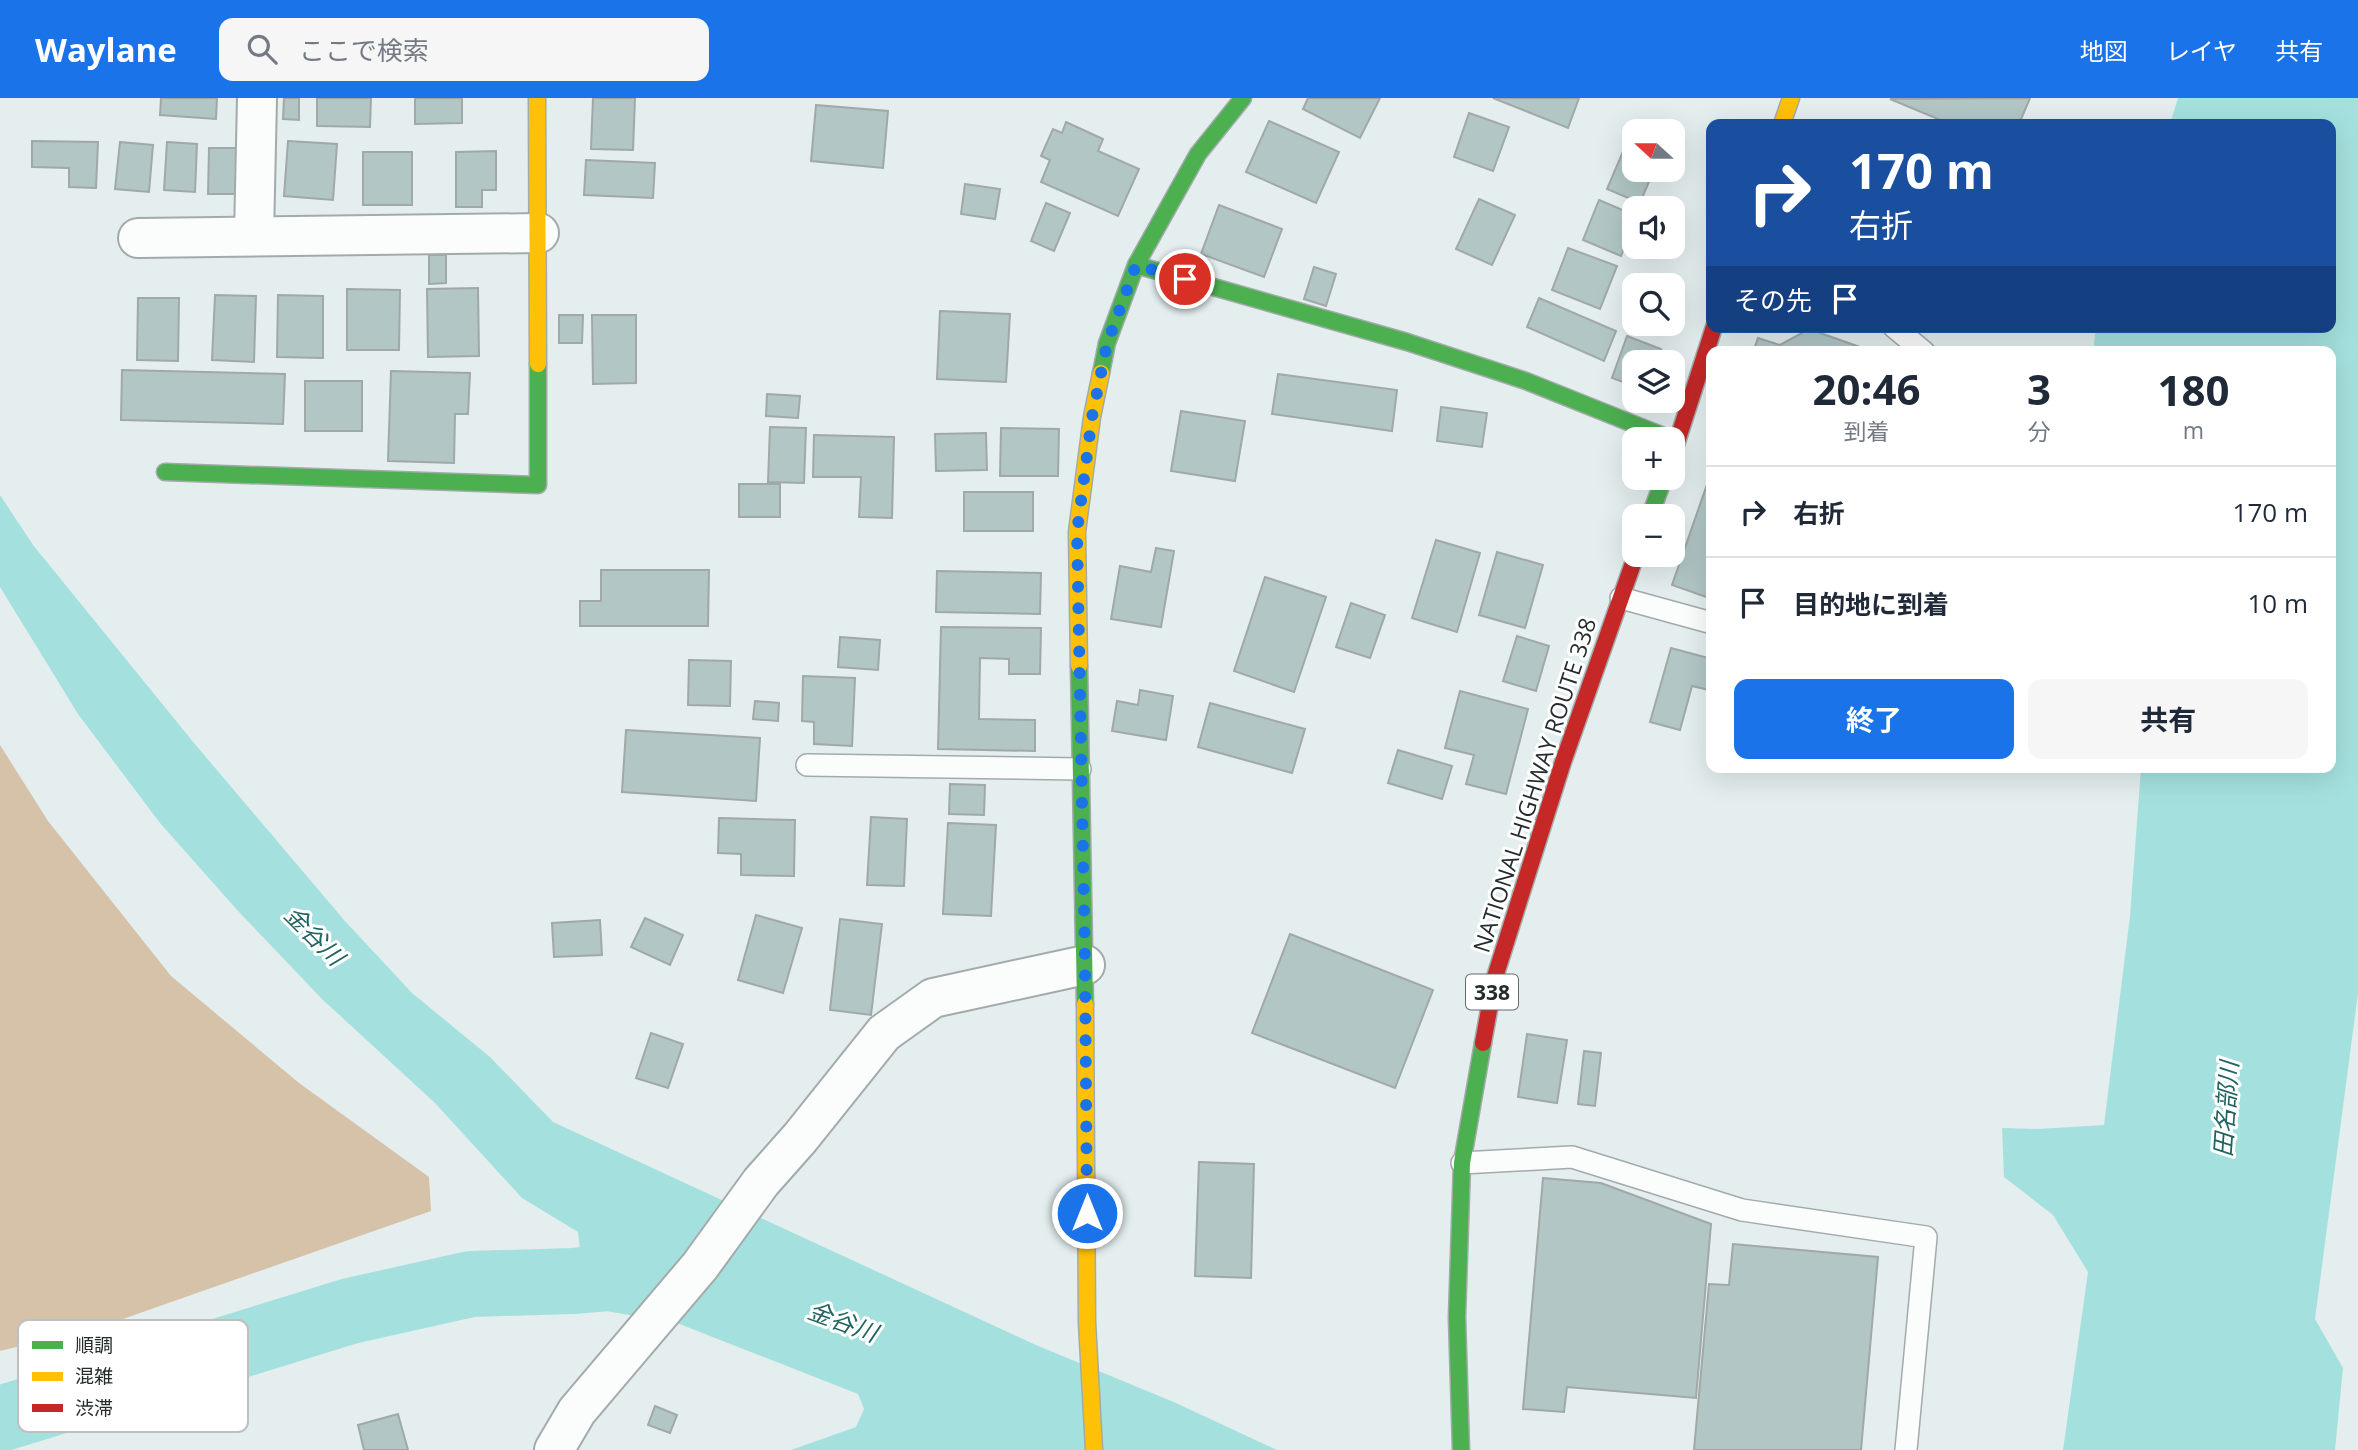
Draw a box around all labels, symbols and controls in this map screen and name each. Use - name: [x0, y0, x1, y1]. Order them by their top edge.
- search box: [219, 18, 709, 81]
- text: Waylane: [35, 27, 177, 72]
- icon: search: [243, 30, 281, 68]
- text: ここで検索: [299, 32, 429, 68]
- text: 地図: [2080, 34, 2128, 67]
- text: レイヤ: [2166, 34, 2237, 67]
- text: 共有: [2275, 34, 2323, 67]
- north arrow: [1622, 119, 1685, 182]
- map controls: [1622, 119, 1685, 567]
- text: 170 m: [1849, 137, 1994, 203]
- icon: right: [1734, 147, 1825, 238]
- button: sound: [1622, 196, 1685, 259]
- text: 右折: [1849, 203, 1913, 246]
- pin: [1155, 249, 1215, 309]
- icon: arrive: [1166, 260, 1204, 298]
- button: search: [1622, 273, 1685, 336]
- icon: arrive: [1826, 280, 1864, 318]
- text: その先: [1734, 282, 1812, 318]
- button: layers: [1622, 350, 1685, 413]
- text: 20:46: [1812, 360, 1921, 417]
- text: 3: [2027, 360, 2051, 417]
- text: 180: [2157, 361, 2230, 418]
- text: m: [2183, 414, 2204, 446]
- text: 到着: [1843, 415, 1889, 447]
- text: 分: [2027, 415, 2050, 447]
- button: +: [1622, 427, 1685, 490]
- icon: right: [1734, 493, 1772, 531]
- text: 170 m: [2233, 494, 2308, 530]
- text: 右折: [1793, 495, 1845, 531]
- button: −: [1622, 504, 1685, 567]
- icon: arrive: [1734, 584, 1772, 622]
- text: 10 m: [2247, 585, 2308, 621]
- text: 目的地に到着: [1793, 586, 1949, 622]
- street label: NATIONAL HIGHWAY ROUTE 338: [1465, 614, 1603, 956]
- button: 終了: [1734, 679, 2014, 759]
- button: 共有: [2028, 679, 2308, 759]
- water label: 金谷川: [278, 898, 354, 974]
- road number: 338: [1466, 974, 1518, 1010]
- water label: 田名部川: [2205, 1057, 2245, 1158]
- position arrow: [1050, 1176, 1124, 1250]
- water label: 金谷川: [804, 1293, 885, 1350]
- legend: [18, 1320, 248, 1432]
- text: 順調: [75, 1332, 113, 1358]
- text: 混雑: [75, 1363, 113, 1389]
- text: 渋滞: [75, 1395, 113, 1421]

